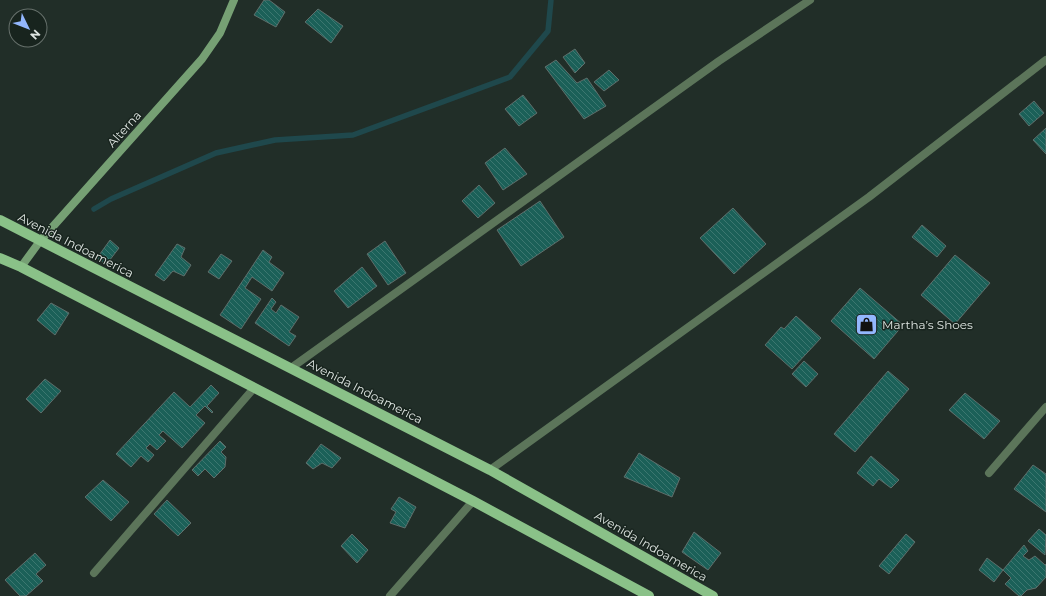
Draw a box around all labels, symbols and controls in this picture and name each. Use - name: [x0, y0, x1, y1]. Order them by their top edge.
- north arrow: [8, 8, 48, 48]
- text: N: [27, 27, 43, 43]
- street label: Alterna: [104, 108, 144, 150]
- street label: Avenida Indoamerica: [16, 209, 136, 281]
- shop icon: Martha’s Shoes: [853, 311, 879, 337]
- place label: Martha’s Shoes: [882, 317, 973, 332]
- street label: Avenida Indoamerica: [305, 355, 425, 427]
- street label: Avenida Indoamerica: [592, 508, 710, 584]

